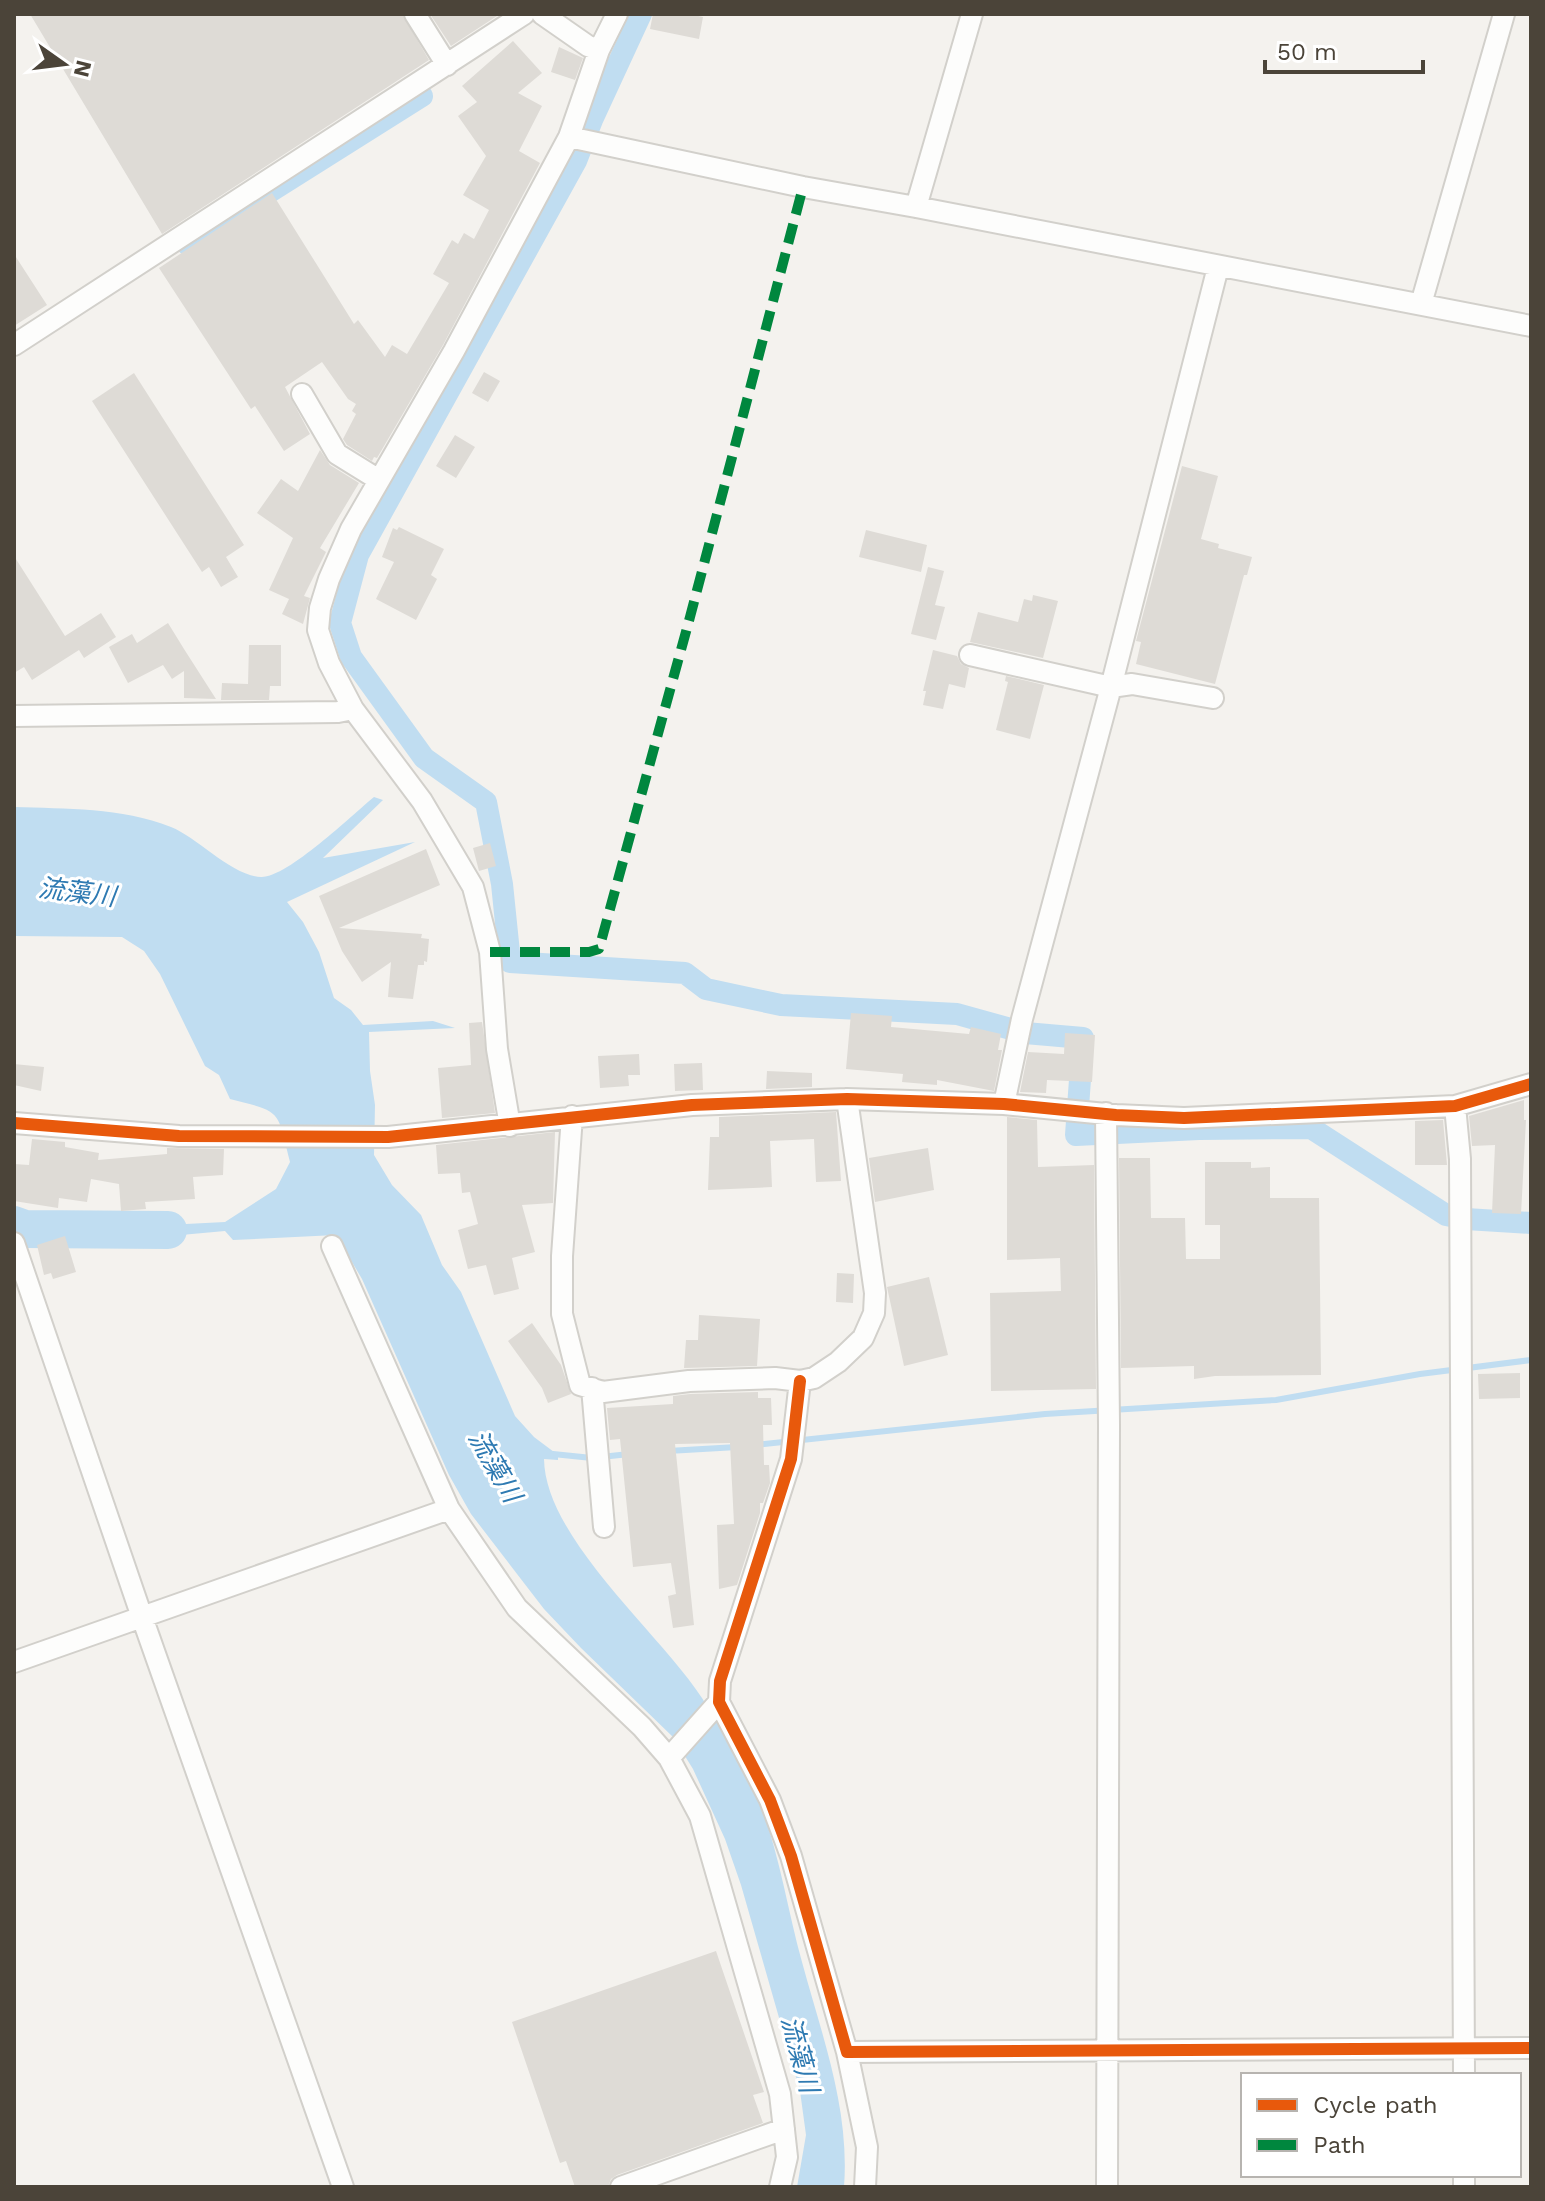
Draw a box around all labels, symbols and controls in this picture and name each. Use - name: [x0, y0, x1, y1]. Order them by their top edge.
- north arrow: [24, 24, 104, 104]
- scale bar: [1265, 24, 1423, 74]
- text: 50 m: [1277, 38, 1337, 66]
- text: N: [69, 58, 97, 80]
- water label: 流藻川: [36, 872, 121, 912]
- water label: 流藻川: [463, 1425, 529, 1510]
- water label: 流藻川: [775, 2012, 825, 2098]
- legend: [1241, 2073, 1521, 2177]
- text: Cycle path: [1313, 2091, 1438, 2119]
- text: Path: [1313, 2131, 1366, 2159]

